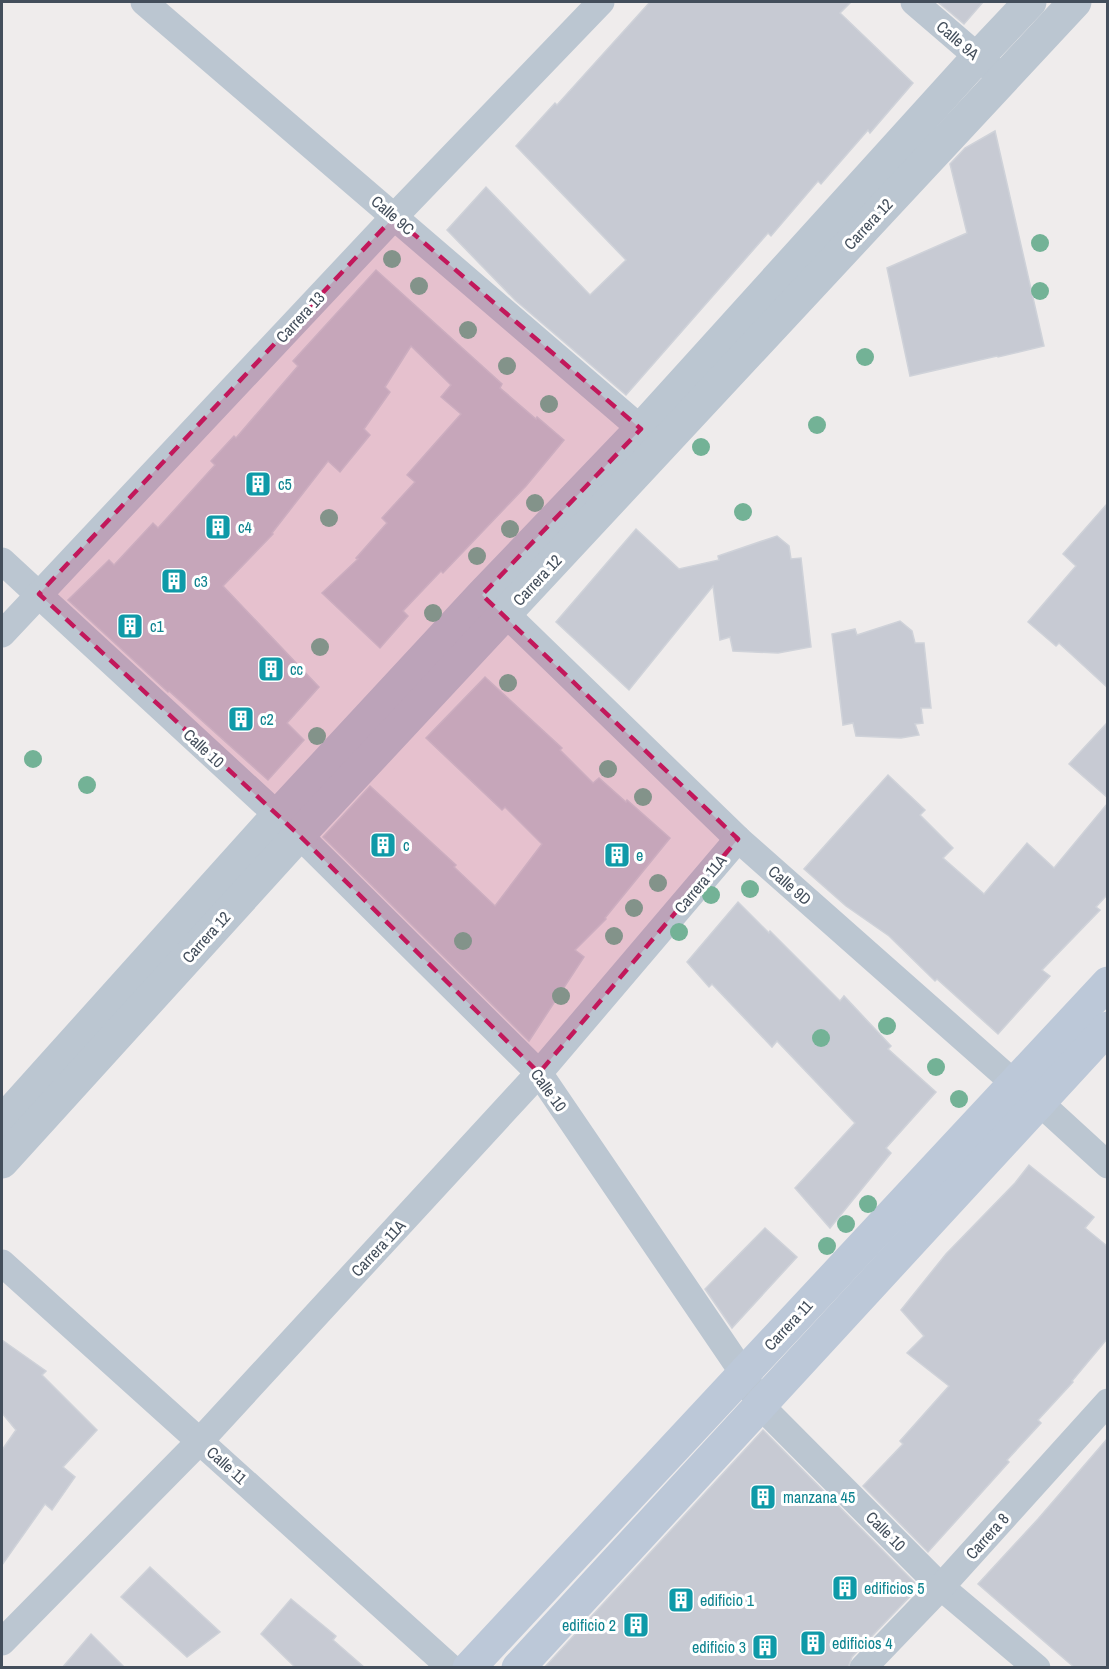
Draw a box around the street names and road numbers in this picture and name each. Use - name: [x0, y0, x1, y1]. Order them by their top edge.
- street label: Calle 9A: [932, 15, 984, 65]
- street label: Calle 9C: [367, 190, 419, 240]
- street label: Carrera 12: [839, 194, 897, 254]
- street label: Carrera 13: [271, 287, 329, 347]
- street label: Carrera 12: [508, 550, 566, 610]
- street label: Calle 10: [179, 724, 229, 772]
- street label: Carrera 11A: [669, 850, 731, 918]
- street label: Calle 9D: [764, 860, 816, 910]
- street label: Carrera 12: [177, 906, 235, 968]
- street label: Calle 10: [526, 1064, 572, 1116]
- street label: Carrera 11A: [346, 1215, 410, 1281]
- street label: Carrera 11: [759, 1294, 818, 1355]
- street label: Calle 11: [202, 1441, 252, 1489]
- street label: Calle 10: [861, 1506, 911, 1556]
- street label: Carrera 8: [960, 1508, 1014, 1564]

